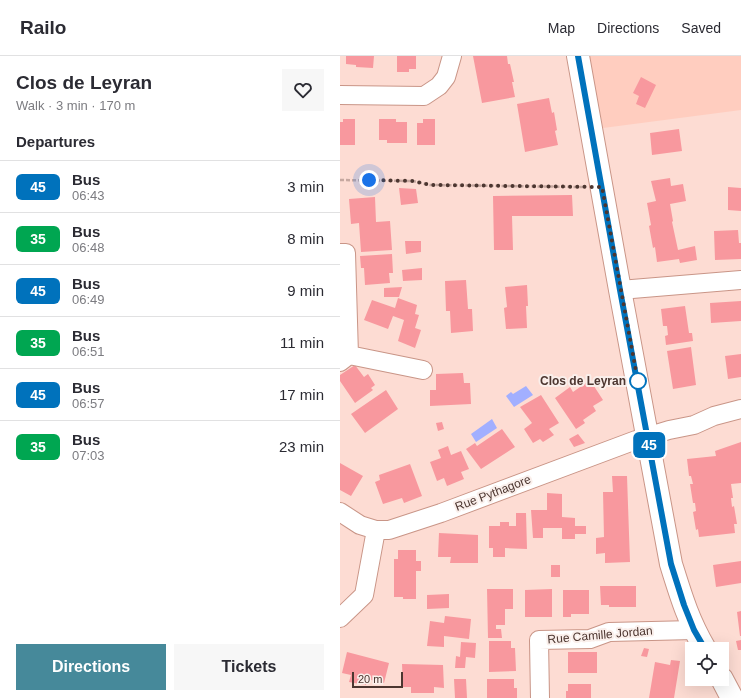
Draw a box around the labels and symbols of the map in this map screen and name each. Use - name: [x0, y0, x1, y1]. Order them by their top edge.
- your location: [359, 170, 379, 190]
- marker: Clos de Leyran: [629, 372, 647, 390]
- place label: Clos de Leyran: [540, 374, 626, 388]
- line badge: 45: [631, 432, 667, 458]
- street label: Rue Pythagore: [453, 472, 533, 514]
- street label: Rue Camille Jordan: [547, 623, 653, 647]
- scale bar: [352, 670, 403, 689]

